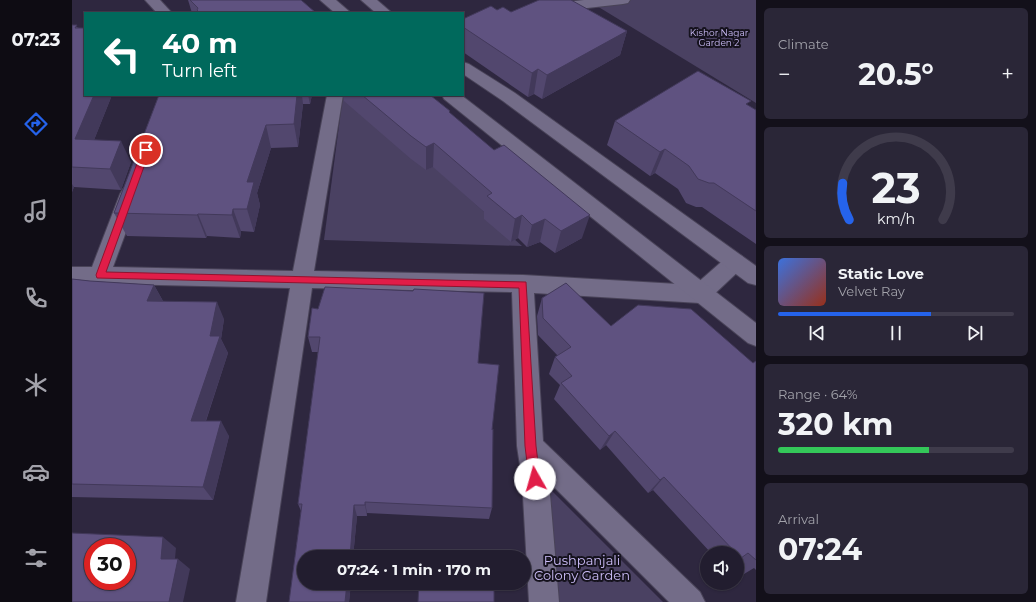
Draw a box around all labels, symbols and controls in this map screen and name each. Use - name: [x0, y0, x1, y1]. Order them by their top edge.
- text: 40 m: [162, 26, 238, 60]
- park label: Kishor Nagar Garden 2: [690, 27, 749, 48]
- icon: left: [96, 28, 148, 80]
- text: 07:23: [12, 29, 60, 51]
- text: Climate: [778, 36, 829, 52]
- text: 20.5°: [858, 56, 934, 93]
- text: Turn left: [162, 60, 237, 82]
- text: −: [778, 61, 791, 88]
- text: +: [1001, 61, 1014, 88]
- icon: directions: [22, 110, 50, 138]
- pin: [129, 133, 163, 167]
- icon: arrive: [135, 139, 157, 161]
- text: 23: [871, 163, 921, 213]
- icon: music: [22, 197, 50, 225]
- text: km/h: [877, 210, 915, 228]
- text: Static Love: [838, 264, 924, 283]
- text: Velvet Ray: [838, 283, 905, 299]
- icon: phone: [22, 284, 50, 312]
- icon: previous: [806, 322, 828, 344]
- icon: pause: [885, 322, 907, 344]
- icon: next: [964, 322, 986, 344]
- icon: climate: [22, 371, 50, 399]
- text: Range · 64%: [778, 386, 858, 402]
- text: 320 km: [778, 406, 893, 443]
- icon: car: [22, 458, 50, 486]
- position arrow: [514, 458, 556, 500]
- text: Arrival: [778, 511, 819, 527]
- text: 07:24: [778, 531, 862, 568]
- speed limit sign: 30: [84, 538, 136, 590]
- icon: filters: [22, 544, 50, 572]
- map controls: [700, 546, 744, 590]
- button: sound: [700, 546, 744, 590]
- park label: Pushpanjali Colony Garden: [534, 552, 630, 583]
- text: 07:24 · 1 min · 170 m: [337, 560, 491, 579]

